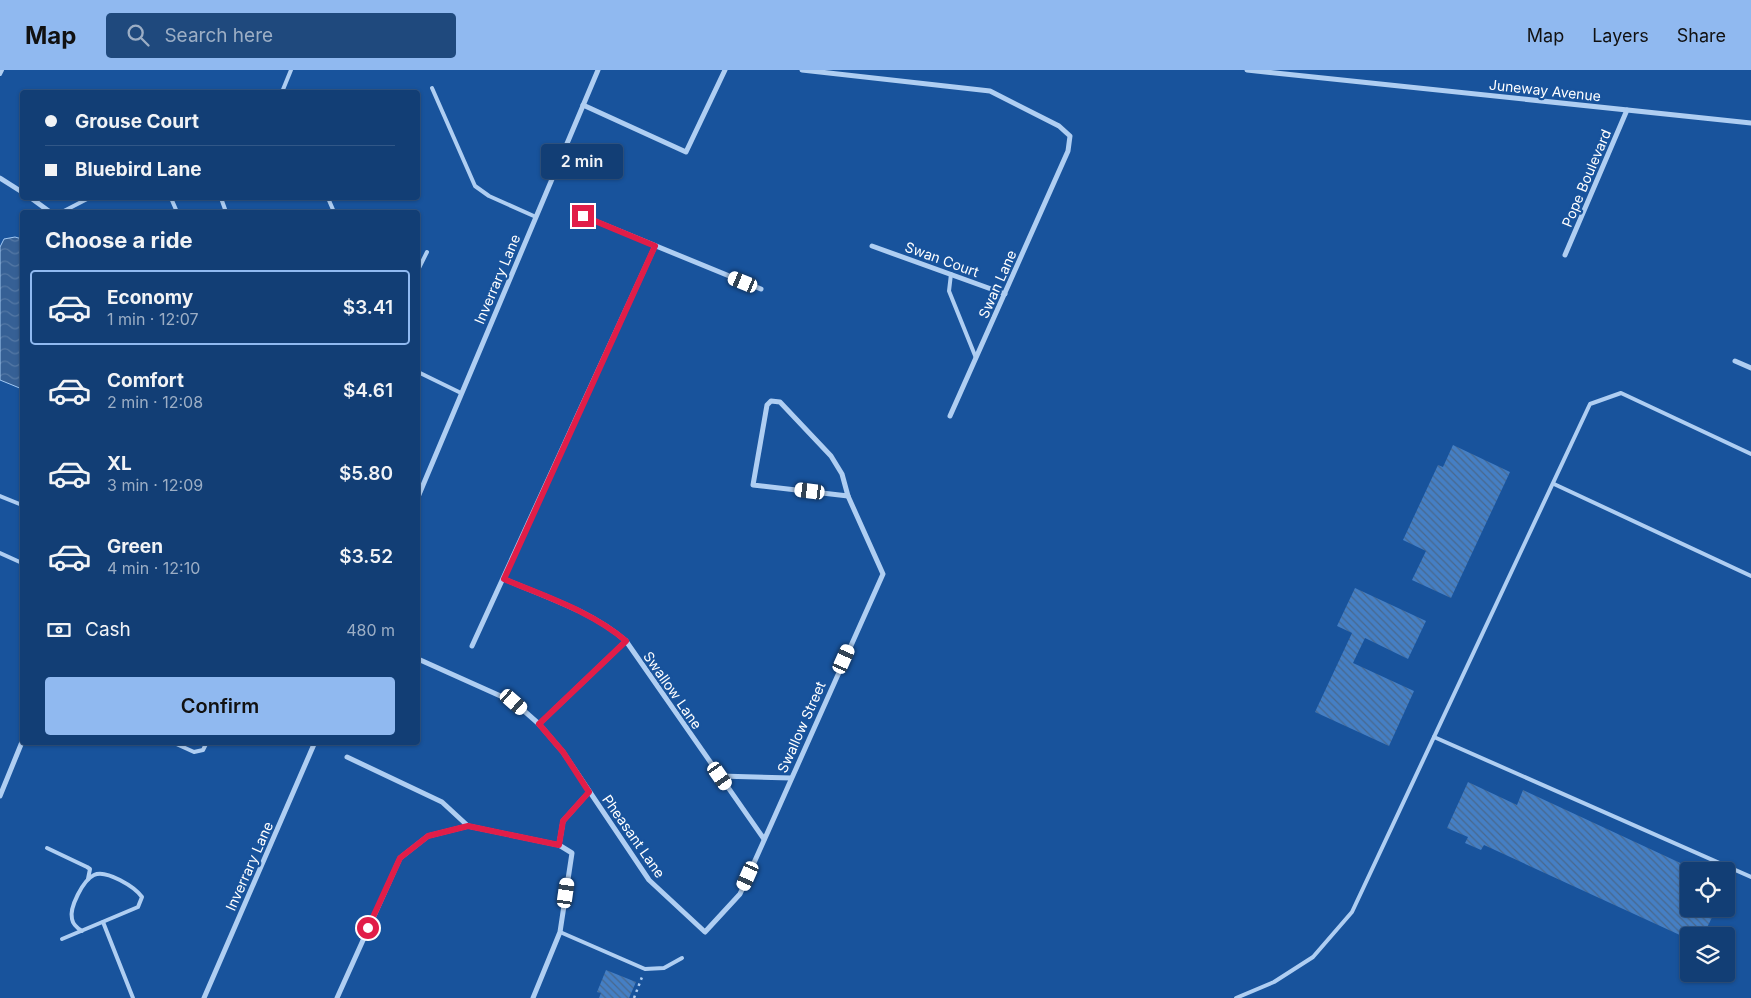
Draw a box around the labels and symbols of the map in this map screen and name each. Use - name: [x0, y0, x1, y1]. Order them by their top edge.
- street label: Juneway Avenue: [1488, 76, 1602, 104]
- street label: Pope Boulevard: [1558, 127, 1614, 229]
- callout: 2 min: [542, 144, 624, 178]
- route end: [572, 205, 594, 227]
- street label: Inverrary Lane: [470, 232, 524, 326]
- street label: Swan Court: [903, 238, 982, 280]
- street label: Swan Lane: [974, 247, 1020, 321]
- car: [726, 269, 759, 295]
- car: [794, 482, 825, 500]
- car: [831, 642, 856, 676]
- street label: Swallow Lane: [640, 648, 706, 732]
- street label: Swallow Street: [773, 678, 829, 775]
- car: [497, 686, 530, 718]
- car: [705, 759, 734, 793]
- street label: Pheasant Lane: [599, 791, 669, 881]
- street label: Inverrary Lane: [222, 819, 276, 913]
- car: [735, 859, 760, 893]
- car: [556, 877, 575, 909]
- route start: [357, 917, 379, 939]

